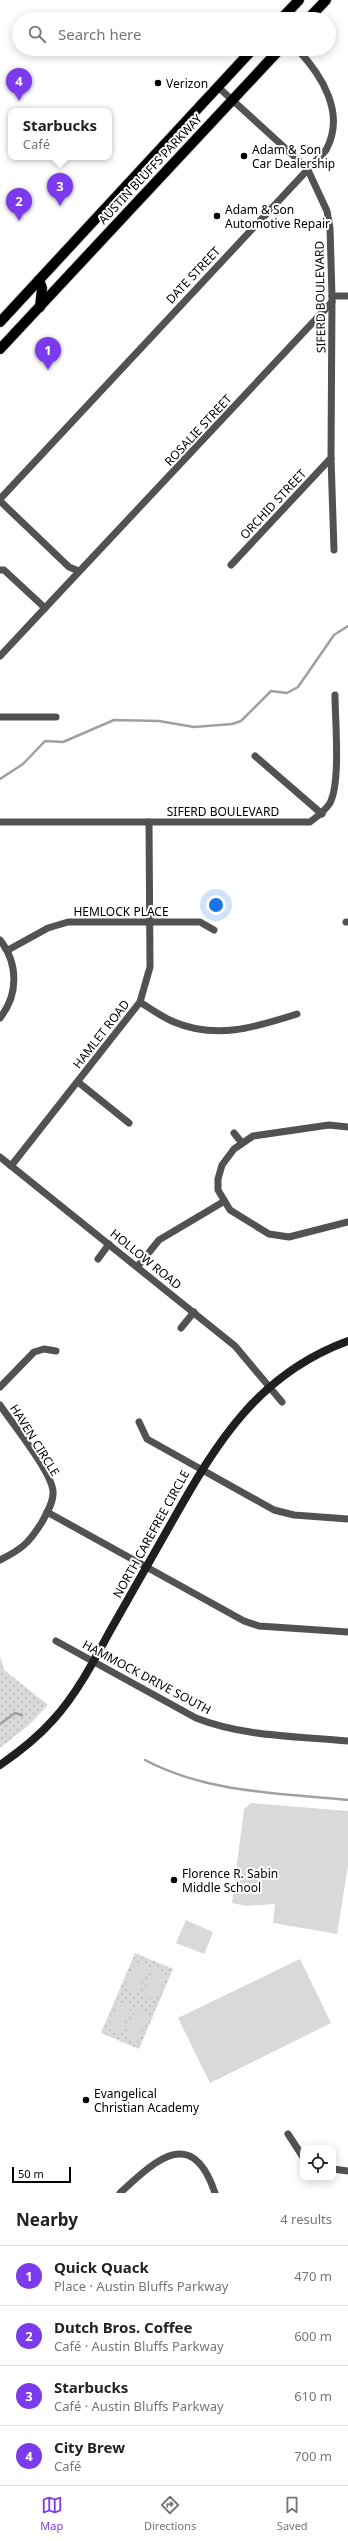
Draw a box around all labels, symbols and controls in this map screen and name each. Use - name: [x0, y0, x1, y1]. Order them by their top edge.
- search box: [12, 12, 336, 56]
- icon: search: [26, 23, 48, 45]
- text: Search here: [58, 24, 141, 44]
- pin: 4: [6, 68, 32, 101]
- place label: Verizon: [166, 75, 208, 92]
- marker: Verizon: [153, 78, 163, 88]
- popup: [8, 108, 112, 160]
- street label: AUSTIN BLUFFS PARKWAY: [94, 110, 206, 228]
- text: Starbucks: [23, 115, 97, 135]
- text: Café: [23, 135, 50, 153]
- place label: Adam & Son Car Dealership: [252, 141, 335, 172]
- marker: Adam & Son Car Dealership: [239, 151, 249, 161]
- pin: 3: [47, 173, 73, 206]
- pin: 2: [6, 188, 32, 221]
- place label: Adam & Son Automotive Repair: [225, 201, 330, 232]
- marker: Adam & Son Automotive Repair: [212, 211, 222, 221]
- street label: SIFERD BOULEVARD: [311, 240, 329, 353]
- street label: DATE STREET: [162, 242, 224, 307]
- pin: 1: [35, 337, 61, 370]
- street label: ROSALIE STREET: [160, 390, 236, 469]
- street label: ORCHID STREET: [236, 465, 310, 543]
- street label: SIFERD BOULEVARD: [167, 803, 279, 820]
- your location: [206, 895, 226, 915]
- street label: HEMLOCK PLACE: [73, 903, 169, 920]
- street label: HAMLET ROAD: [69, 996, 133, 1072]
- street label: HOLLOW ROAD: [107, 1225, 185, 1293]
- street label: HAVEN CIRCLE: [6, 1401, 64, 1479]
- street label: NORTH CAREFREE CIRCLE: [109, 1467, 193, 1601]
- street label: HAMMOCK DRIVE SOUTH: [80, 1636, 214, 1718]
- place label: Florence R. Sabin Middle School: [182, 1865, 278, 1896]
- marker: Florence R. Sabin Middle School: [169, 1875, 179, 1885]
- place label: Evangelical Christian Academy: [94, 2085, 200, 2116]
- marker: Evangelical Christian Academy: [81, 2095, 91, 2105]
- map controls: [300, 2145, 336, 2181]
- button: locate: [300, 2145, 336, 2181]
- scale bar: [12, 2165, 71, 2184]
- text: 50 m: [18, 2166, 44, 2181]
- text: Nearby: [16, 2208, 78, 2231]
- text: 4 results: [280, 2210, 332, 2228]
- text: Quick Quack: [54, 2257, 149, 2277]
- text: 1: [25, 2267, 33, 2285]
- text: 470 m: [294, 2267, 332, 2285]
- text: Place · Austin Bluffs Parkway: [54, 2277, 228, 2295]
- text: Dutch Bros. Coffee: [54, 2317, 193, 2337]
- text: 2: [25, 2327, 33, 2345]
- text: 600 m: [294, 2327, 332, 2345]
- text: Café · Austin Bluffs Parkway: [54, 2337, 224, 2355]
- text: Starbucks: [54, 2377, 128, 2397]
- text: 3: [25, 2387, 33, 2405]
- text: 610 m: [294, 2387, 332, 2405]
- text: Café · Austin Bluffs Parkway: [54, 2397, 224, 2415]
- text: City Brew: [54, 2437, 125, 2457]
- text: 4: [25, 2447, 33, 2465]
- text: 700 m: [294, 2447, 332, 2465]
- text: Café: [54, 2457, 81, 2475]
- tab: Map: [40, 2494, 63, 2533]
- tab: Directions: [144, 2494, 196, 2533]
- tab: Saved: [277, 2494, 308, 2533]

